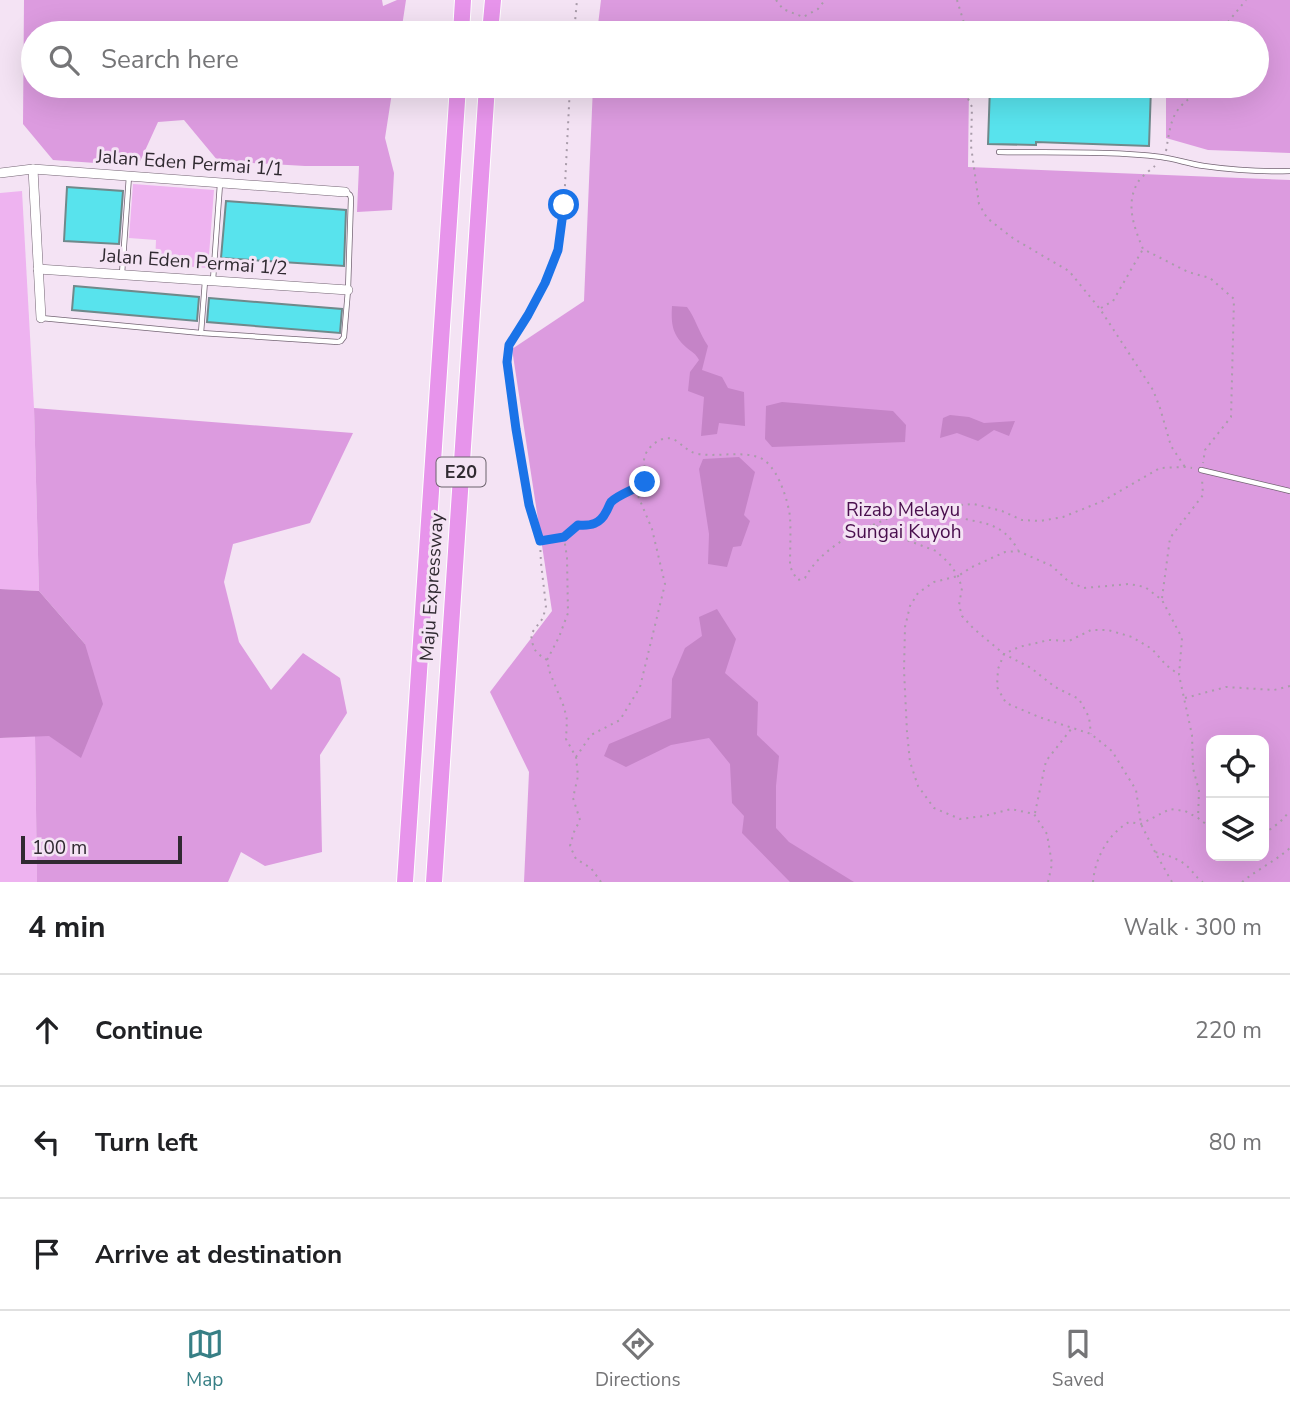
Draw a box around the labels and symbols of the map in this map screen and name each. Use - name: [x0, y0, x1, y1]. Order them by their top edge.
- street label: Jalan Eden Permai 1/1: [94, 143, 285, 183]
- route start: [548, 189, 579, 220]
- street label: Jalan Eden Permai 1/2: [98, 242, 289, 282]
- road number: E20: [436, 458, 486, 486]
- route end: [629, 466, 660, 497]
- park label: Rizab Melayu Sungai Kuyoh: [845, 497, 961, 545]
- street label: Maju Expressway: [414, 512, 450, 662]
- scale bar: [21, 833, 182, 865]

